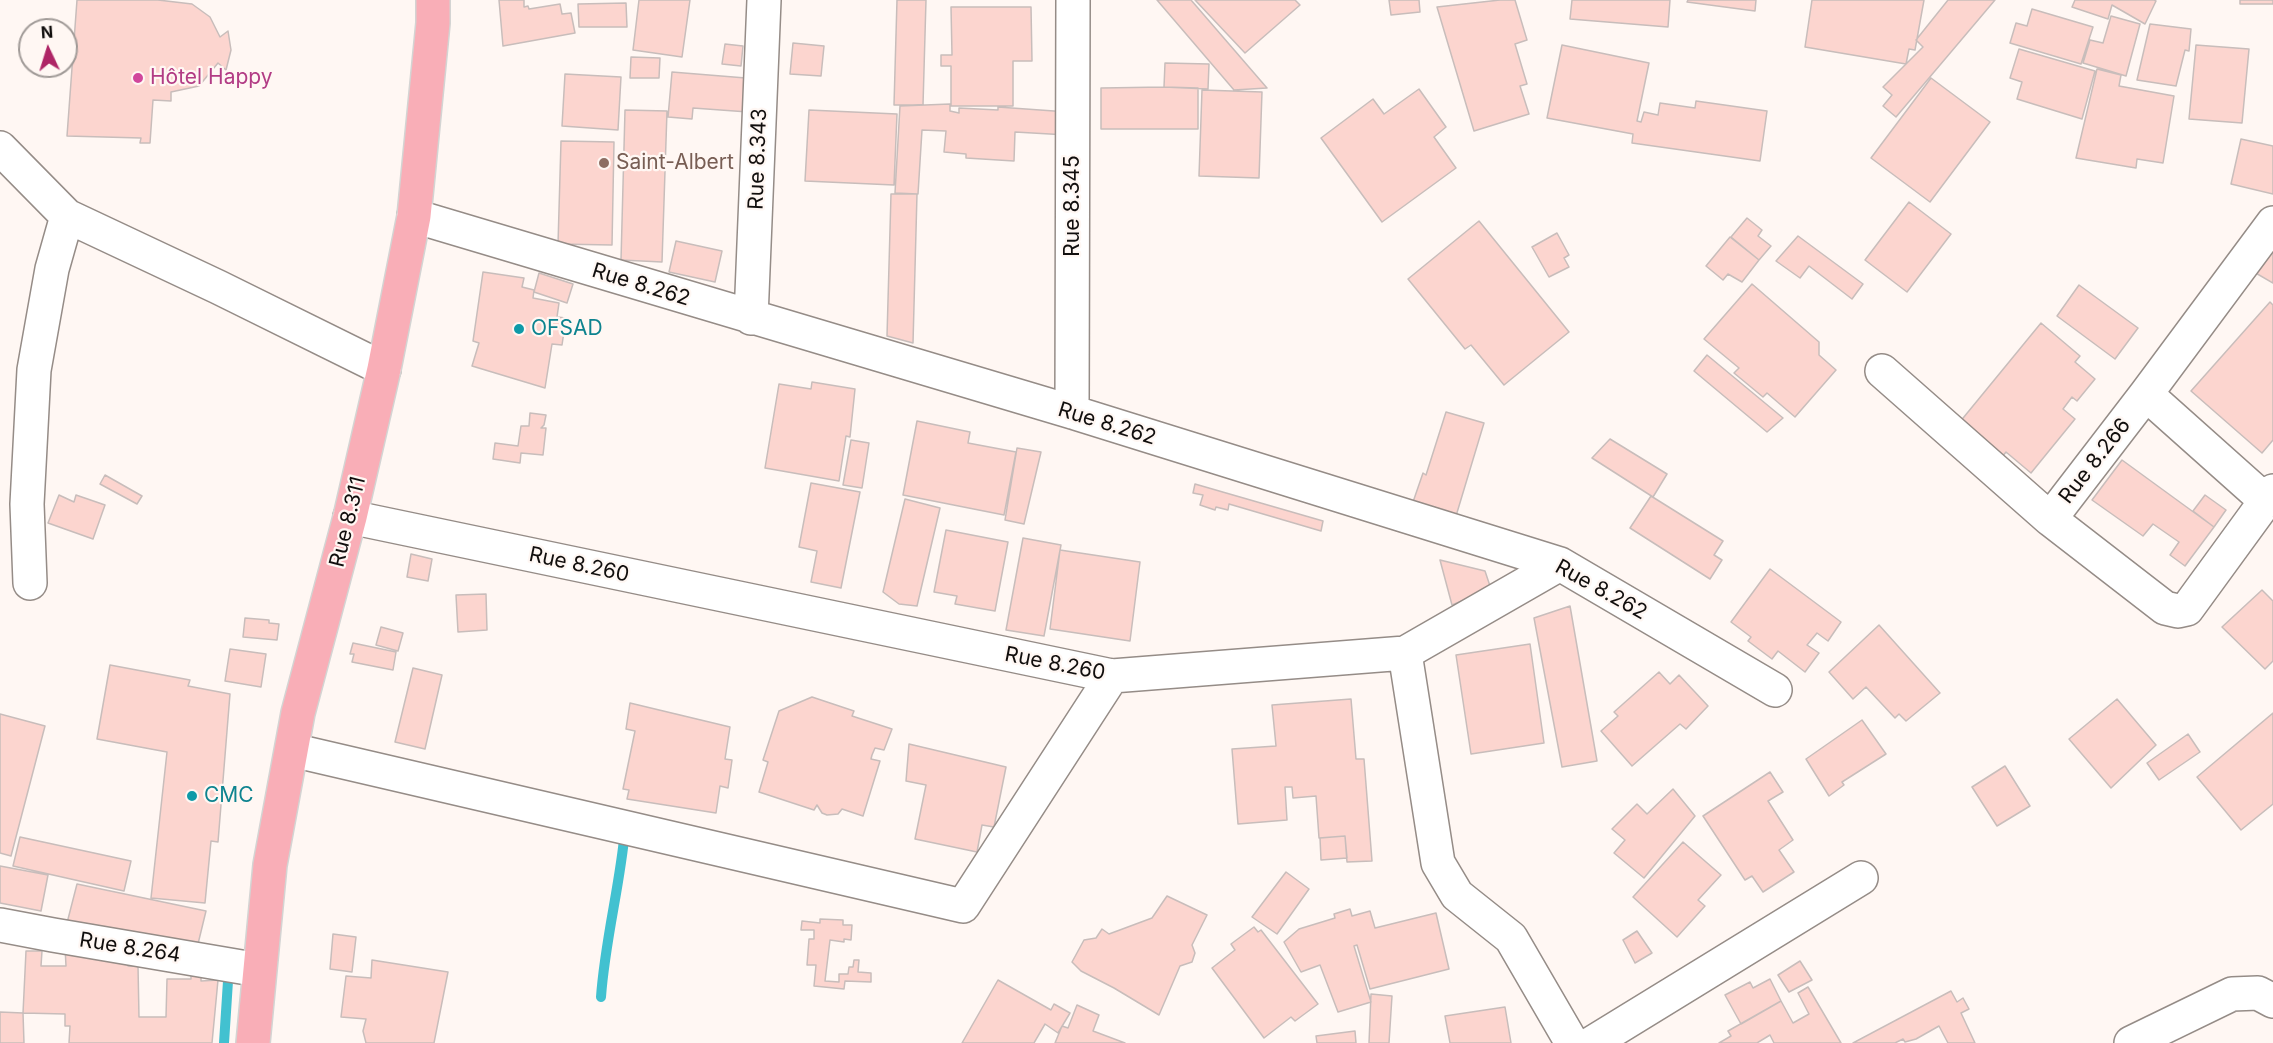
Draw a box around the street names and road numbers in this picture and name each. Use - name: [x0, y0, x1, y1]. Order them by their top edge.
- street label: Rue 8.343: [744, 108, 772, 210]
- street label: Rue 8.345: [1060, 155, 1086, 257]
- street label: Rue 8.262: [589, 258, 693, 312]
- street label: Rue 8.262: [1055, 397, 1159, 451]
- street label: Rue 8.266: [2054, 413, 2136, 509]
- street label: Rue 8.311: [325, 474, 371, 570]
- street label: Rue 8.260: [527, 542, 631, 588]
- street label: Rue 8.262: [1551, 554, 1651, 626]
- street label: Rue 8.260: [1003, 642, 1107, 686]
- street label: Rue 8.264: [78, 928, 182, 968]

